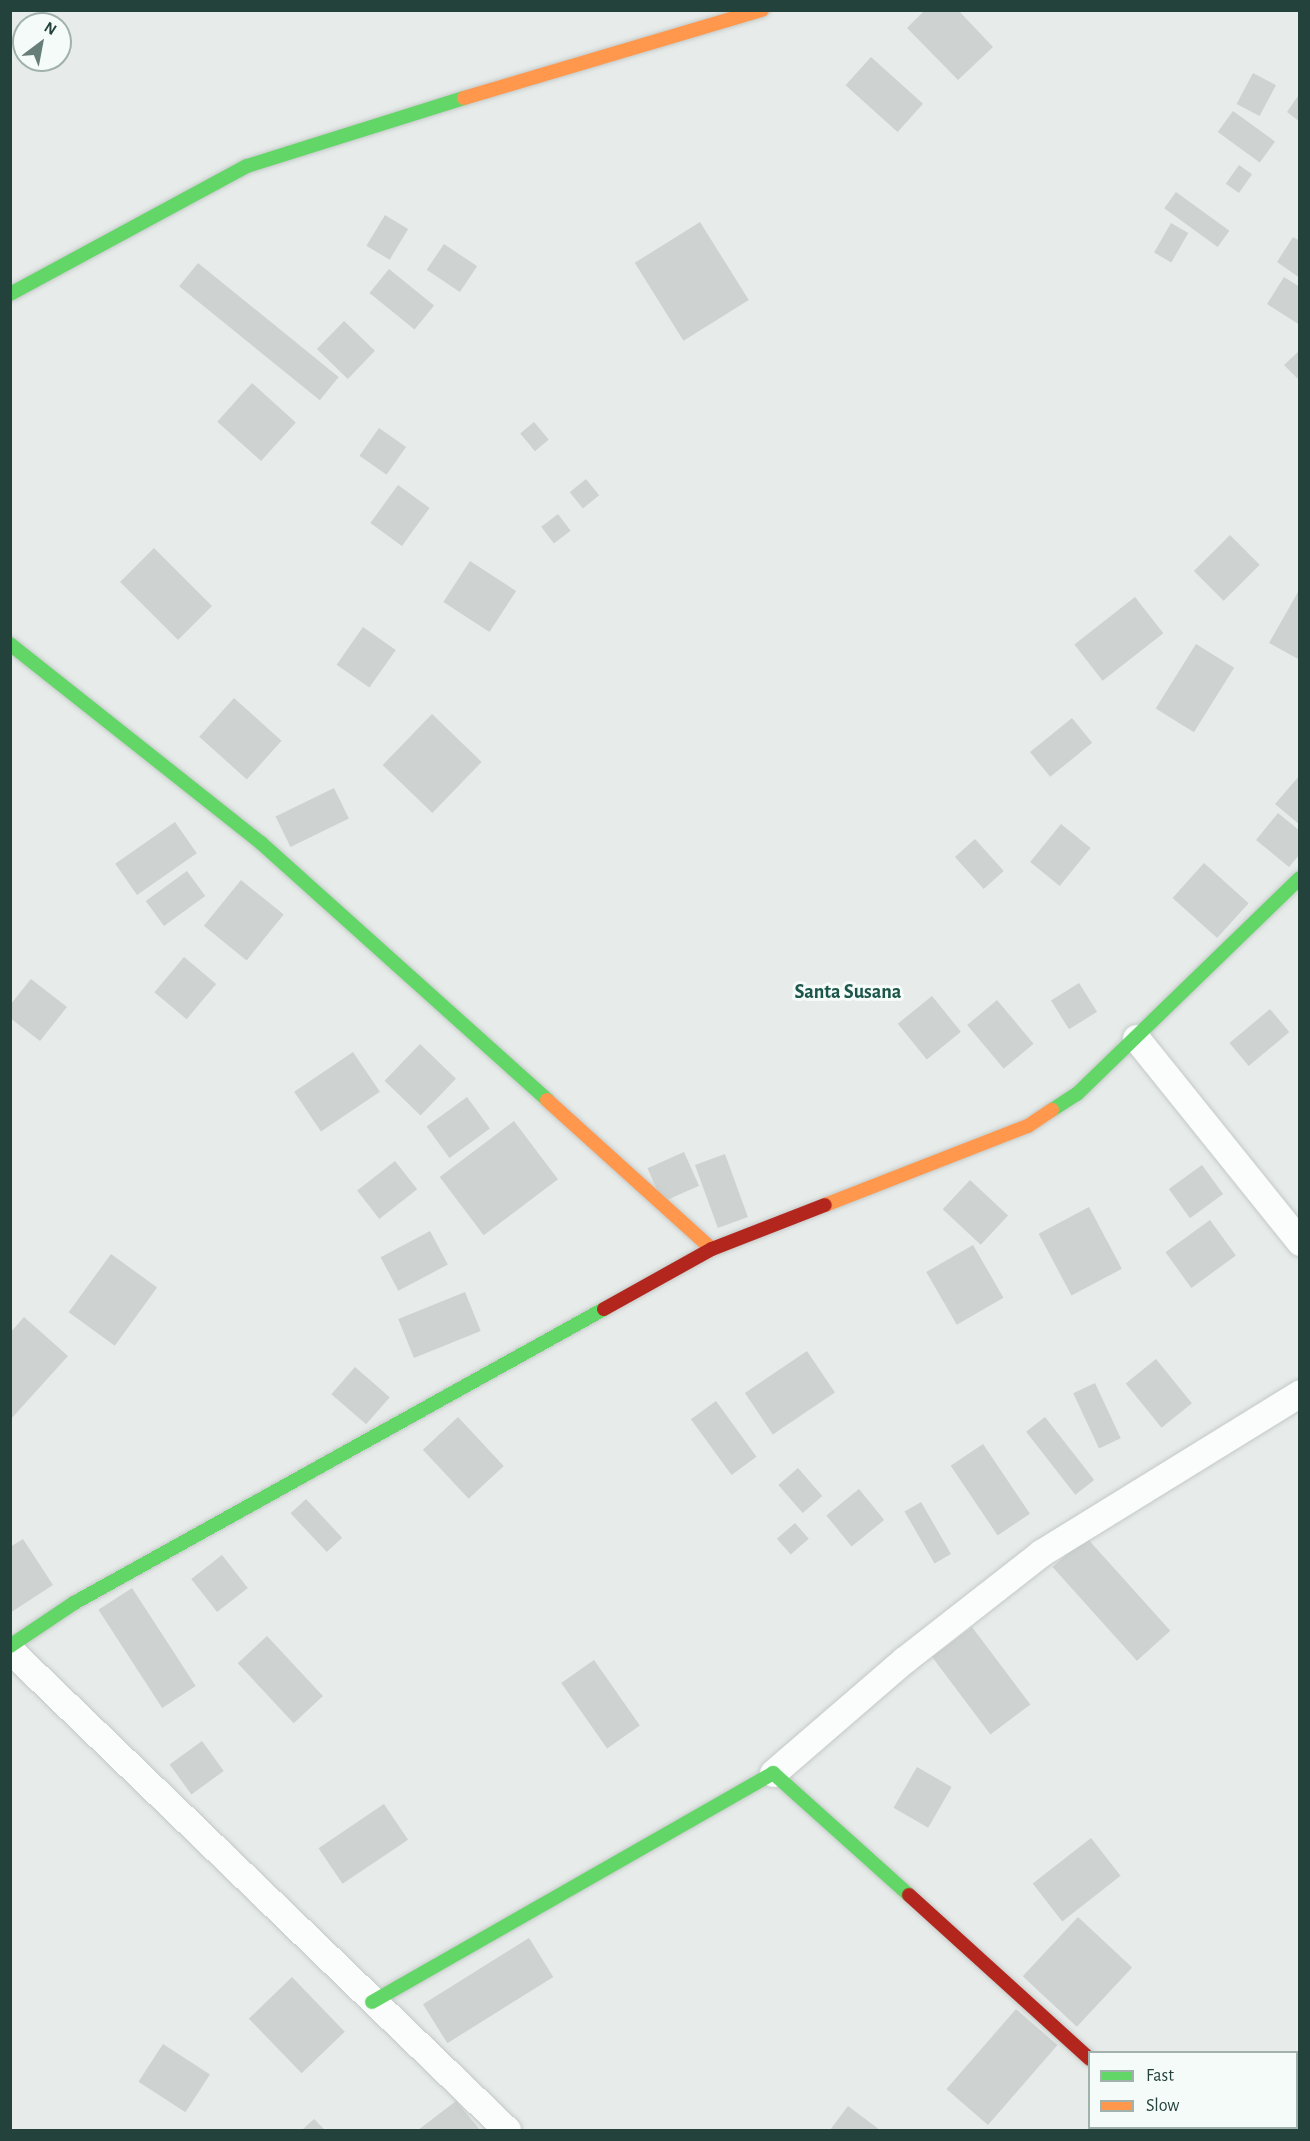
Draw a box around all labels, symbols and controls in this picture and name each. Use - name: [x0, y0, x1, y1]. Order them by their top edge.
- north arrow: [12, 12, 72, 72]
- text: N: [42, 19, 59, 38]
- district label: Santa Susana: [795, 980, 901, 1004]
- legend: [1088, 2051, 1298, 2129]
- text: Fast: [1146, 2067, 1174, 2085]
- text: Slow: [1146, 2097, 1179, 2115]

